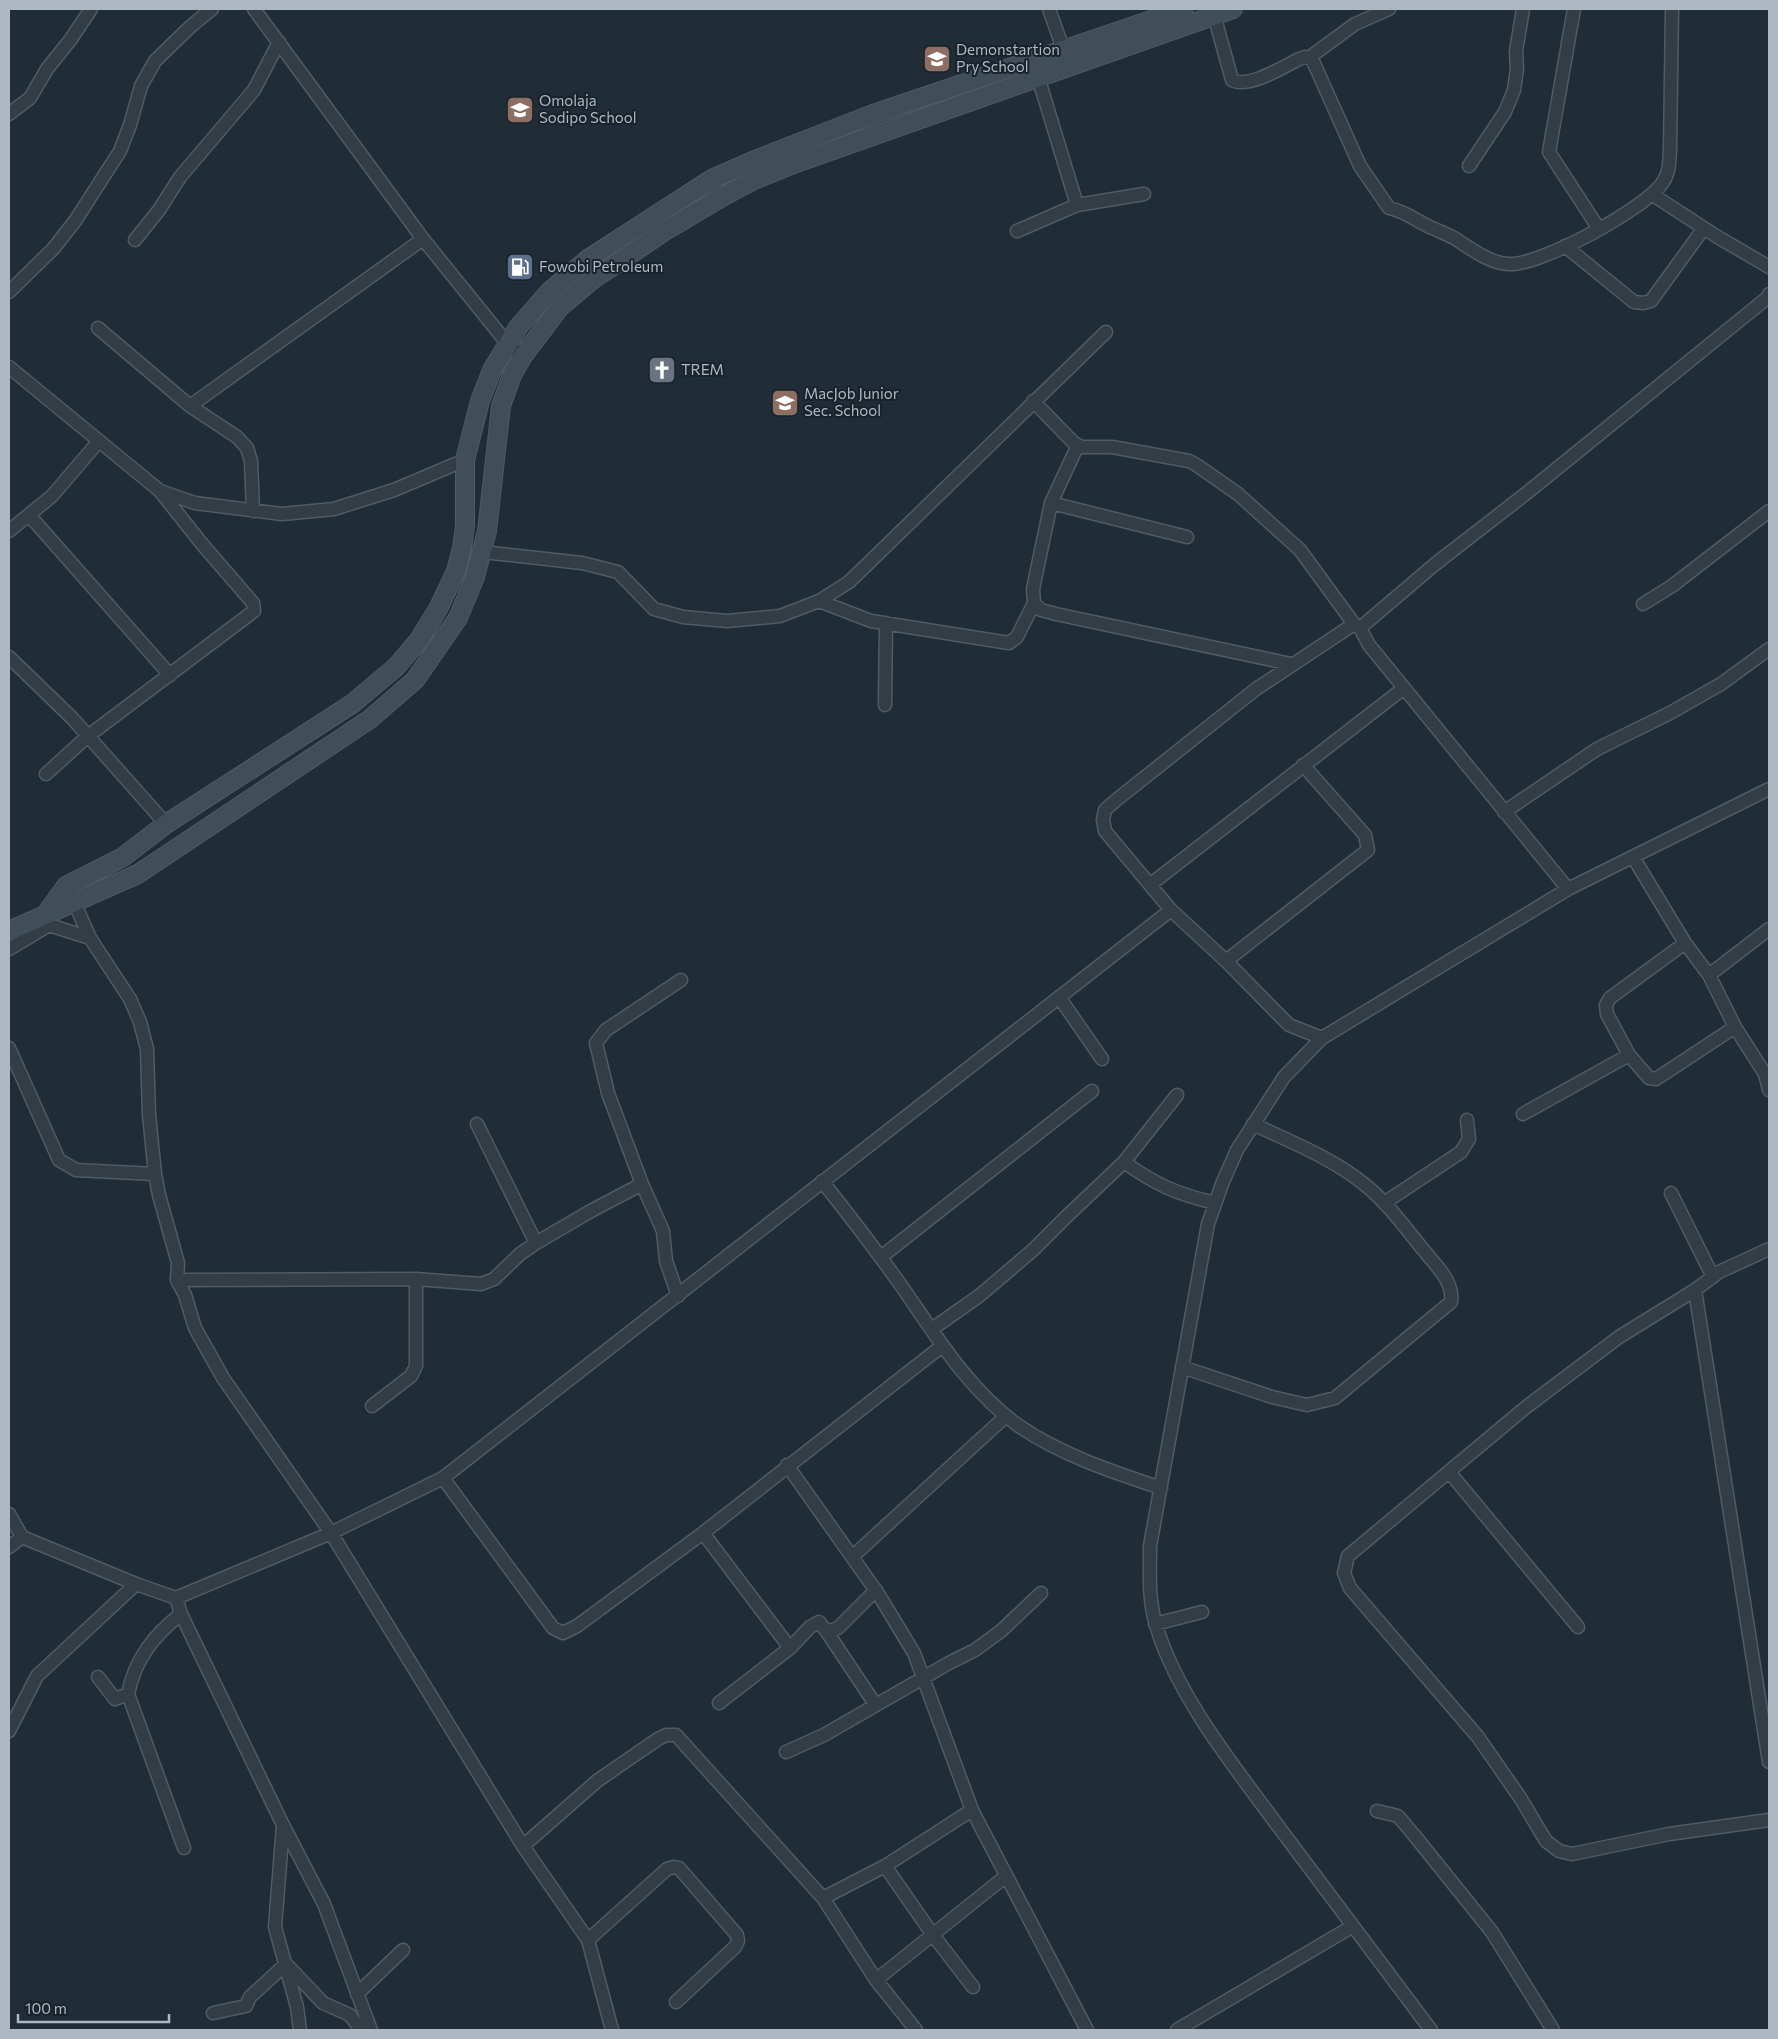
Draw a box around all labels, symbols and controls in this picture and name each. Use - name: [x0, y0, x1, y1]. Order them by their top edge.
- place label: Demonstartion Pry School: [956, 40, 1060, 75]
- school or university icon: Demonstartion Pry School: [922, 44, 952, 74]
- place label: Omolaja Sodipo School: [539, 91, 637, 126]
- school or university icon: Omolaja Sodipo School: [505, 95, 535, 125]
- fuel station icon: Fowobi Petroleum: [505, 252, 535, 282]
- place label: Fowobi Petroleum: [539, 257, 663, 275]
- church icon: TREM: [647, 355, 677, 385]
- place label: TREM: [681, 360, 724, 378]
- place label: MacJob Junior Sec. School: [804, 384, 899, 419]
- school or university icon: MacJob Junior Sec. School: [770, 388, 800, 418]
- scale bar: [18, 1992, 169, 2024]
- text: 100 m: [25, 1999, 67, 2017]

